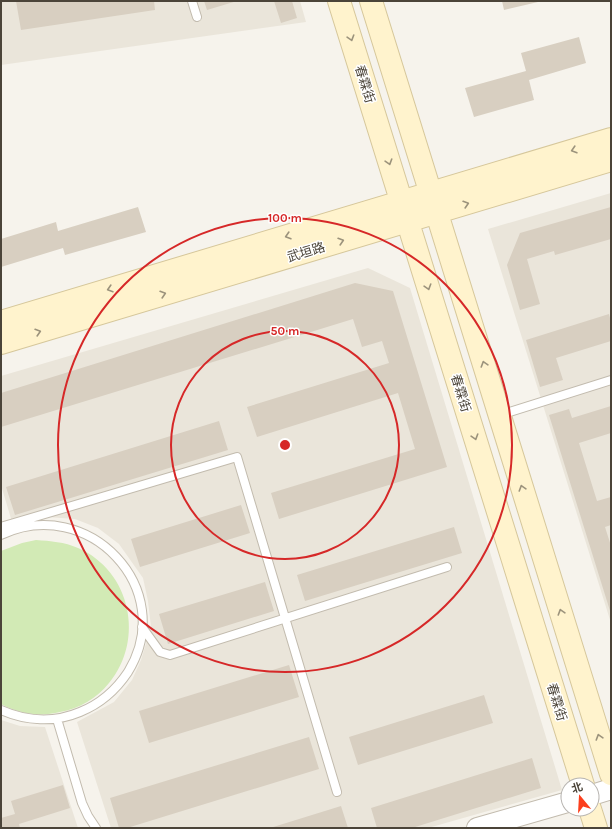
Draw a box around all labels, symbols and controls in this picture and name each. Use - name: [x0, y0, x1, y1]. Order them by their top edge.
- one-way arrow: [346, 35, 355, 42]
- street label: 春霖街: [352, 63, 378, 105]
- one-way arrow: [570, 145, 577, 154]
- one-way arrow: [384, 159, 393, 166]
- one-way arrow: [462, 200, 469, 209]
- text: 100 m: [268, 211, 302, 225]
- one-way arrow: [285, 231, 292, 240]
- one-way arrow: [337, 237, 344, 246]
- street label: 武垣路: [285, 239, 327, 265]
- one-way arrow: [423, 283, 432, 290]
- one-way arrow: [107, 284, 114, 293]
- one-way arrow: [159, 290, 166, 299]
- text: 50 m: [271, 324, 300, 338]
- one-way arrow: [35, 328, 42, 337]
- one-way arrow: [480, 361, 489, 368]
- street label: 春霖街: [448, 372, 474, 414]
- one-way arrow: [470, 434, 479, 441]
- centre of rings: [278, 438, 292, 452]
- one-way arrow: [518, 485, 527, 492]
- one-way arrow: [557, 609, 566, 616]
- street label: 春霖街: [544, 681, 570, 723]
- one-way arrow: [596, 733, 604, 740]
- north arrow: [560, 777, 600, 817]
- text: 北: [570, 780, 584, 796]

